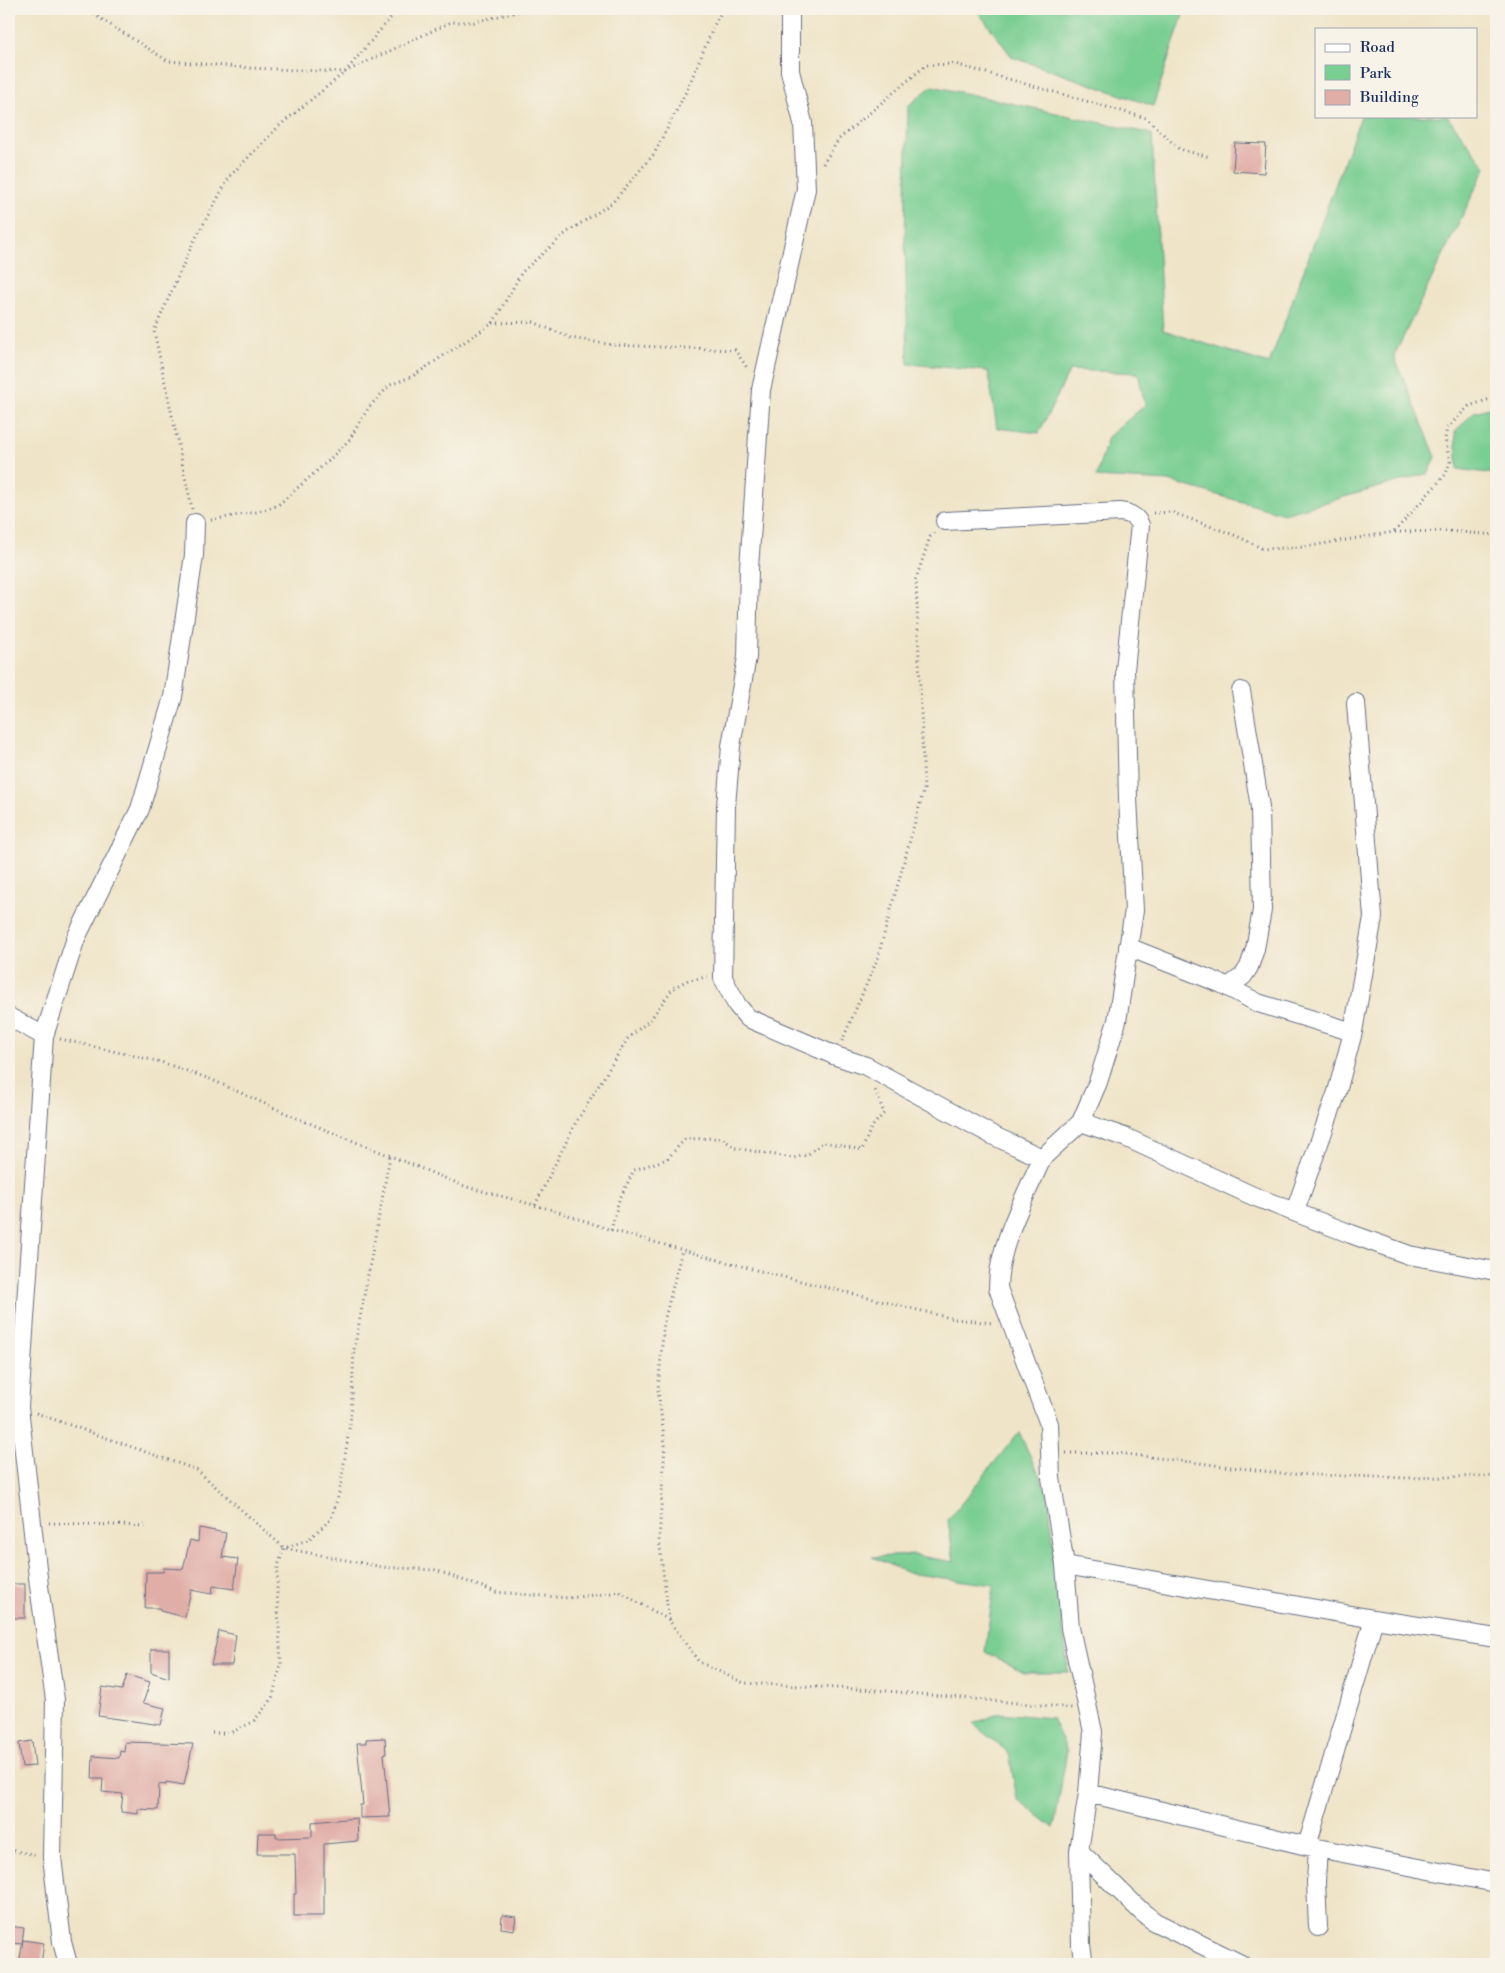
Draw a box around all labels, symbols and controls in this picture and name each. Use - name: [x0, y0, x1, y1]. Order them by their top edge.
- legend: [1315, 28, 1478, 118]
- text: Road: [1360, 38, 1395, 57]
- text: Park: [1360, 64, 1392, 83]
- text: Building: [1359, 88, 1419, 107]

